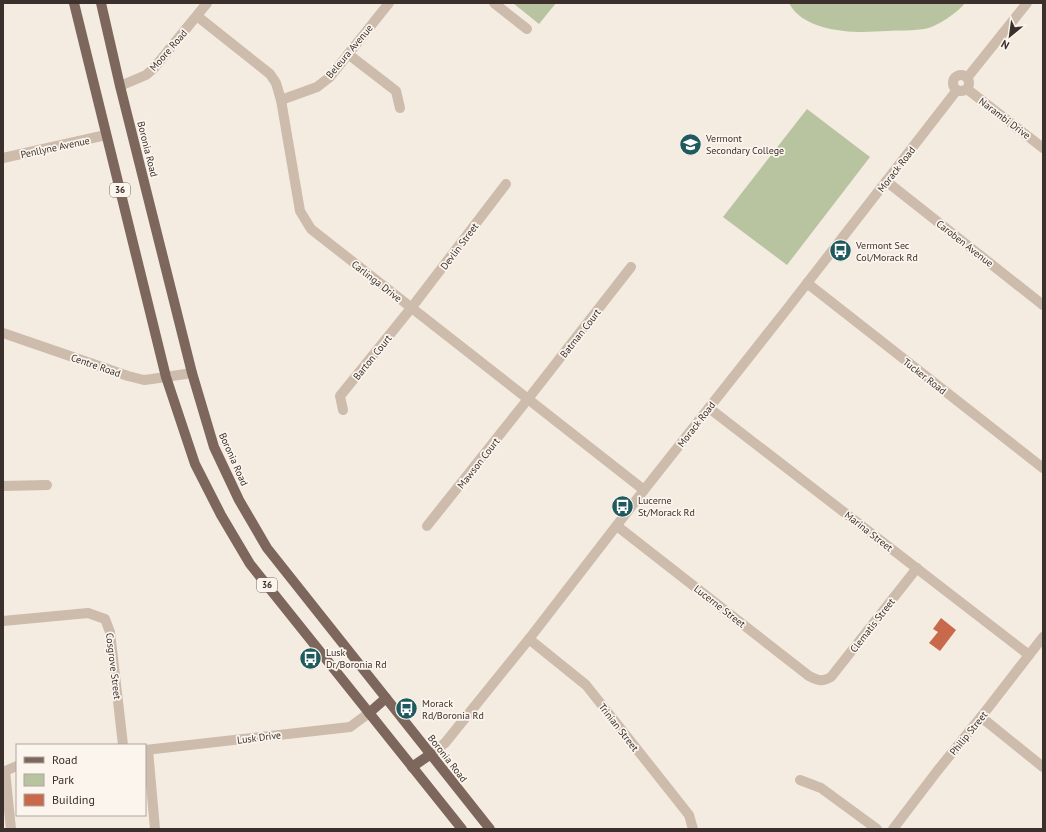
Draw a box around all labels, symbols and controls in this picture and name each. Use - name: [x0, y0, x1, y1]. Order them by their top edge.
- north arrow: [990, 16, 1030, 56]
- street label: Beleura Avenue: [323, 22, 376, 81]
- street label: Moore Road: [147, 27, 190, 74]
- text: N: [999, 37, 1012, 53]
- street label: Narambi Drive: [976, 95, 1033, 142]
- street label: Boronia Road: [134, 120, 161, 178]
- school or university icon: Vermont Secondary College: [678, 131, 704, 157]
- place label: Vermont Secondary College: [705, 132, 784, 157]
- street label: Penllyne Avenue: [19, 134, 91, 161]
- street label: Morack Road: [874, 144, 918, 195]
- road number: 36: [110, 183, 130, 197]
- street label: Caroben Avenue: [934, 217, 996, 270]
- street label: Devlin Street: [438, 220, 482, 272]
- bus stop icon: Vermont Sec Col/Morack Rd: [828, 238, 854, 264]
- place label: Vermont Sec Col/Morack Rd: [855, 239, 918, 264]
- street label: Carlinga Drive: [349, 258, 404, 305]
- street label: Batman Court: [557, 306, 604, 360]
- street label: Barton Court: [350, 332, 395, 383]
- street label: Centre Road: [69, 351, 122, 380]
- street label: Tucker Road: [900, 355, 949, 397]
- street label: Morack Road: [674, 399, 718, 450]
- street label: Boronia Road: [216, 431, 251, 488]
- street label: Mawson Court: [454, 435, 503, 491]
- bus stop icon: Lucerne St/Morack Rd: [610, 493, 636, 519]
- place label: Lucerne St/Morack Rd: [638, 494, 695, 519]
- street label: Marina Street: [842, 509, 896, 555]
- road number: 36: [257, 578, 277, 592]
- street label: Lucerne Street: [691, 582, 749, 631]
- street label: Clematis Street: [847, 595, 898, 655]
- street label: Cosgrove Street: [103, 632, 124, 701]
- bus stop icon: Lusk Dr/Boronia Rd: [298, 645, 324, 671]
- place label: Lusk Dr/Boronia Rd: [326, 646, 387, 671]
- bus stop icon: Morack Rd/Boronia Rd: [393, 696, 419, 722]
- place label: Morack Rd/Boronia Rd: [422, 697, 484, 722]
- street label: Trinian Street: [596, 701, 642, 754]
- street label: Philip Street: [947, 708, 990, 758]
- street label: Lusk Drive: [236, 728, 282, 747]
- street label: Boronia Road: [425, 732, 470, 785]
- legend: [16, 744, 146, 816]
- text: Road: [52, 752, 77, 767]
- text: Park: [52, 772, 74, 787]
- text: Building: [52, 792, 95, 807]

